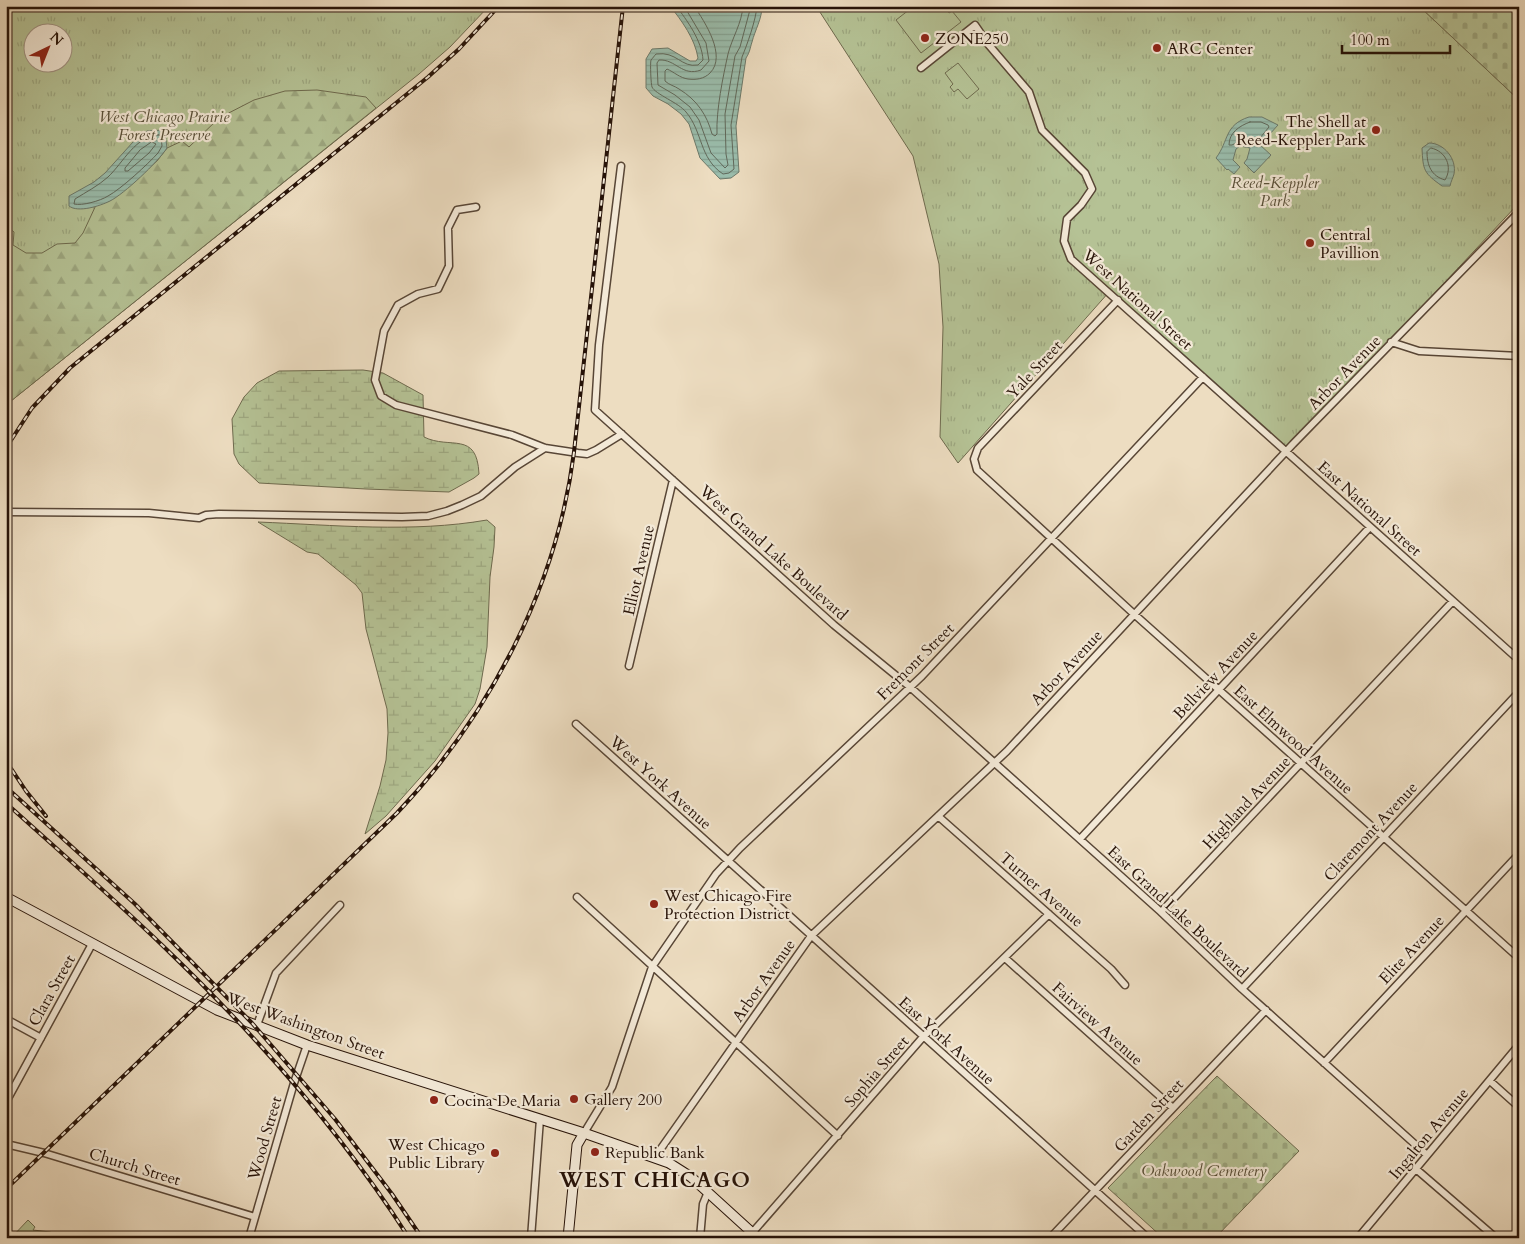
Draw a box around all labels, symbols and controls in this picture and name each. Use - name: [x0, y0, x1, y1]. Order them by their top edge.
- north arrow: [22, 22, 72, 72]
- scale bar: [1342, 22, 1450, 54]
- text: N: [46, 28, 67, 50]
- place label: ZONE250: [935, 28, 1008, 50]
- text: 100 m: [1350, 30, 1390, 50]
- marker: ZONE250: [919, 32, 931, 44]
- place label: ARC Center: [1167, 38, 1253, 60]
- marker: ARC Center: [1151, 42, 1163, 54]
- park label: West Chicago Prairie Forest Preserve: [99, 106, 230, 146]
- place label: The Shell at Reed-Keppler Park: [1236, 111, 1366, 151]
- marker: The Shell at Reed-Keppler Park: [1370, 124, 1382, 136]
- park label: Reed-Keppler Park: [1231, 172, 1320, 212]
- place label: Central Pavillion: [1320, 224, 1379, 264]
- marker: Central Pavillion: [1304, 237, 1316, 249]
- street label: West National Street: [1077, 244, 1197, 355]
- street label: Arbor Avenue: [1303, 330, 1386, 415]
- street label: Yale Street: [1002, 335, 1068, 404]
- street label: East National Street: [1313, 456, 1426, 561]
- street label: West Grand Lake Boulevard: [694, 479, 853, 626]
- street label: Elliot Avenue: [618, 523, 660, 618]
- street label: Fremont Street: [872, 618, 959, 705]
- street label: Arbor Avenue: [1026, 625, 1108, 710]
- street label: Bellview Avenue: [1168, 625, 1263, 724]
- street label: East Elmwood Avenue: [1229, 680, 1358, 799]
- street label: West York Avenue: [604, 730, 716, 835]
- street label: Highland Avenue: [1198, 751, 1296, 854]
- street label: Claremont Avenue: [1319, 777, 1423, 886]
- street label: East Grand Lake Boulevard: [1102, 841, 1253, 983]
- street label: Turner Avenue: [995, 847, 1088, 932]
- place label: West Chicago Fire Protection District: [663, 885, 792, 925]
- marker: West Chicago Fire Protection District: [648, 898, 660, 910]
- street label: Elite Avenue: [1374, 910, 1449, 989]
- street label: Arbor Avenue: [727, 935, 800, 1026]
- street label: Clara Street: [23, 951, 81, 1030]
- street label: Fairview Avenue: [1047, 977, 1148, 1070]
- street label: West Washington Street: [223, 987, 388, 1065]
- street label: East York Avenue: [893, 992, 999, 1090]
- street label: Sophia Street: [840, 1031, 914, 1112]
- street label: Garden Street: [1109, 1074, 1189, 1157]
- street label: Ingalton Avenue: [1384, 1083, 1474, 1184]
- place label: Gallery 200: [584, 1089, 662, 1111]
- place label: Cocina De Maria: [444, 1090, 561, 1112]
- marker: Gallery 200: [568, 1093, 580, 1105]
- street label: Wood Street: [242, 1094, 287, 1184]
- marker: Cocina De Maria: [428, 1094, 440, 1106]
- place label: West Chicago Public Library: [387, 1134, 486, 1174]
- place label: Republic Bank: [605, 1142, 705, 1164]
- street label: Church Street: [86, 1143, 183, 1191]
- marker: Republic Bank: [589, 1146, 601, 1158]
- marker: West Chicago Public Library: [489, 1147, 501, 1159]
- park label: Oakwood Cemetery: [1141, 1160, 1267, 1182]
- district label: WEST CHICAGO: [558, 1166, 751, 1195]

